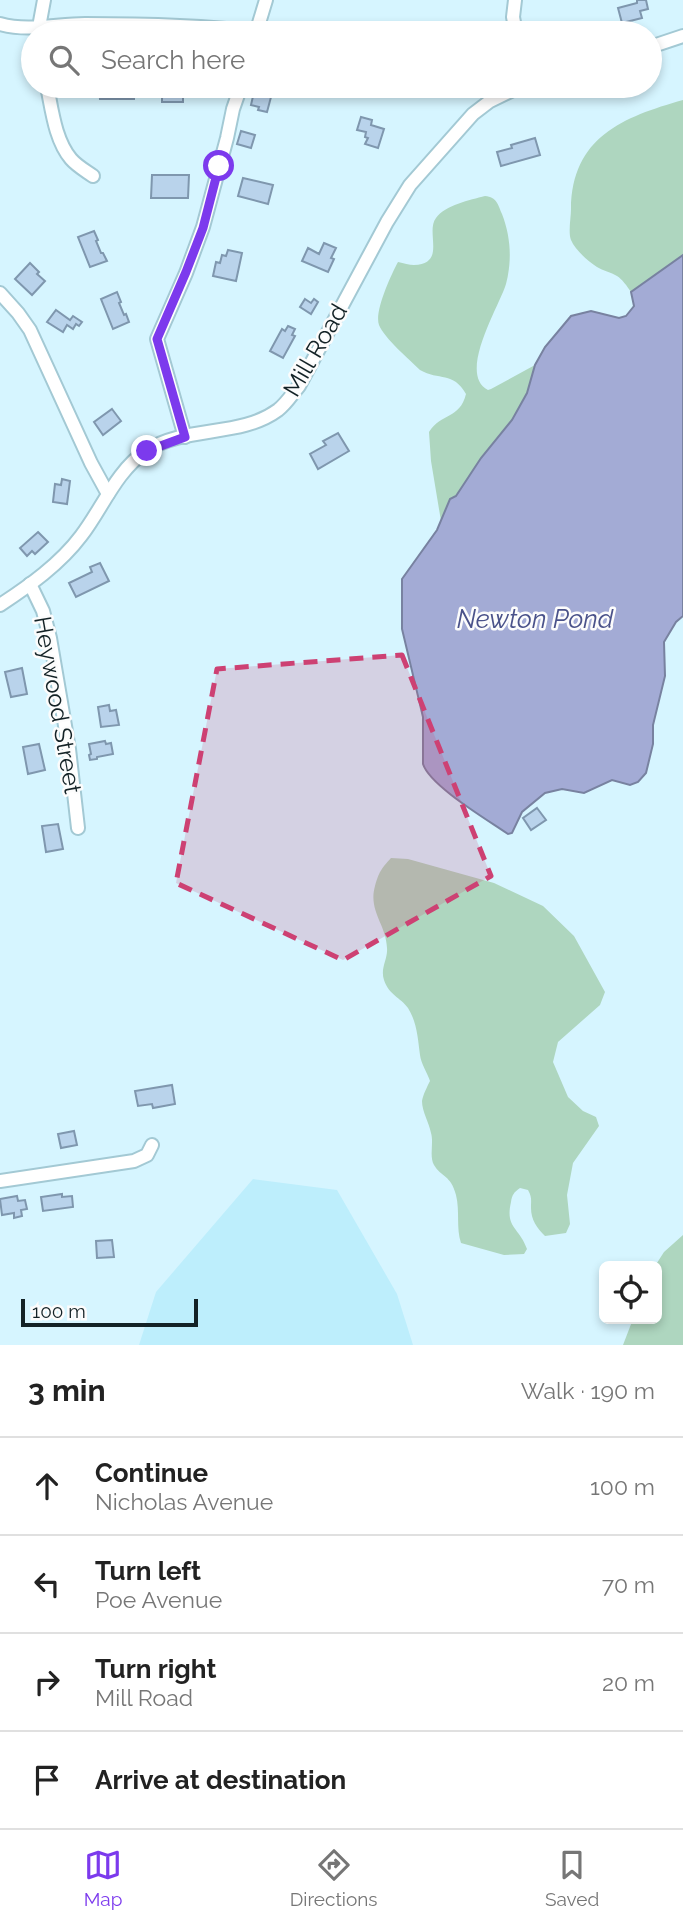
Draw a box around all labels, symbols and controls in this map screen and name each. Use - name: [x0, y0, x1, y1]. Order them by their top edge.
- search box: [21, 21, 662, 98]
- icon: search: [45, 41, 83, 79]
- text: Search here: [101, 45, 245, 75]
- route start: [203, 150, 234, 181]
- street label: Mill Road: [277, 298, 353, 402]
- route end: [131, 435, 162, 466]
- water label: Newton Pond: [457, 604, 614, 634]
- street label: Heywood Street: [28, 614, 88, 796]
- map controls: [599, 1261, 662, 1324]
- button: locate: [599, 1261, 662, 1324]
- scale bar: [21, 1296, 198, 1328]
- text: 100 m: [32, 1300, 86, 1322]
- text: 3 min: [28, 1373, 106, 1408]
- text: Walk · 190 m: [521, 1377, 655, 1404]
- text: Continue: [95, 1458, 208, 1488]
- icon: ahead: [28, 1467, 66, 1505]
- text: 100 m: [590, 1473, 655, 1500]
- text: Nicholas Avenue: [95, 1488, 273, 1515]
- text: Turn left: [95, 1556, 201, 1586]
- icon: left: [28, 1565, 66, 1603]
- text: 70 m: [602, 1571, 655, 1598]
- text: Poe Avenue: [95, 1586, 222, 1613]
- text: Turn right: [95, 1654, 216, 1684]
- icon: right: [28, 1663, 66, 1701]
- text: 20 m: [602, 1669, 655, 1696]
- text: Mill Road: [95, 1684, 193, 1711]
- icon: arrive: [28, 1761, 66, 1799]
- text: Arrive at destination: [95, 1765, 346, 1795]
- tab: Map: [84, 1846, 122, 1910]
- tab: Directions: [290, 1846, 378, 1910]
- tab: Saved: [545, 1846, 599, 1910]

